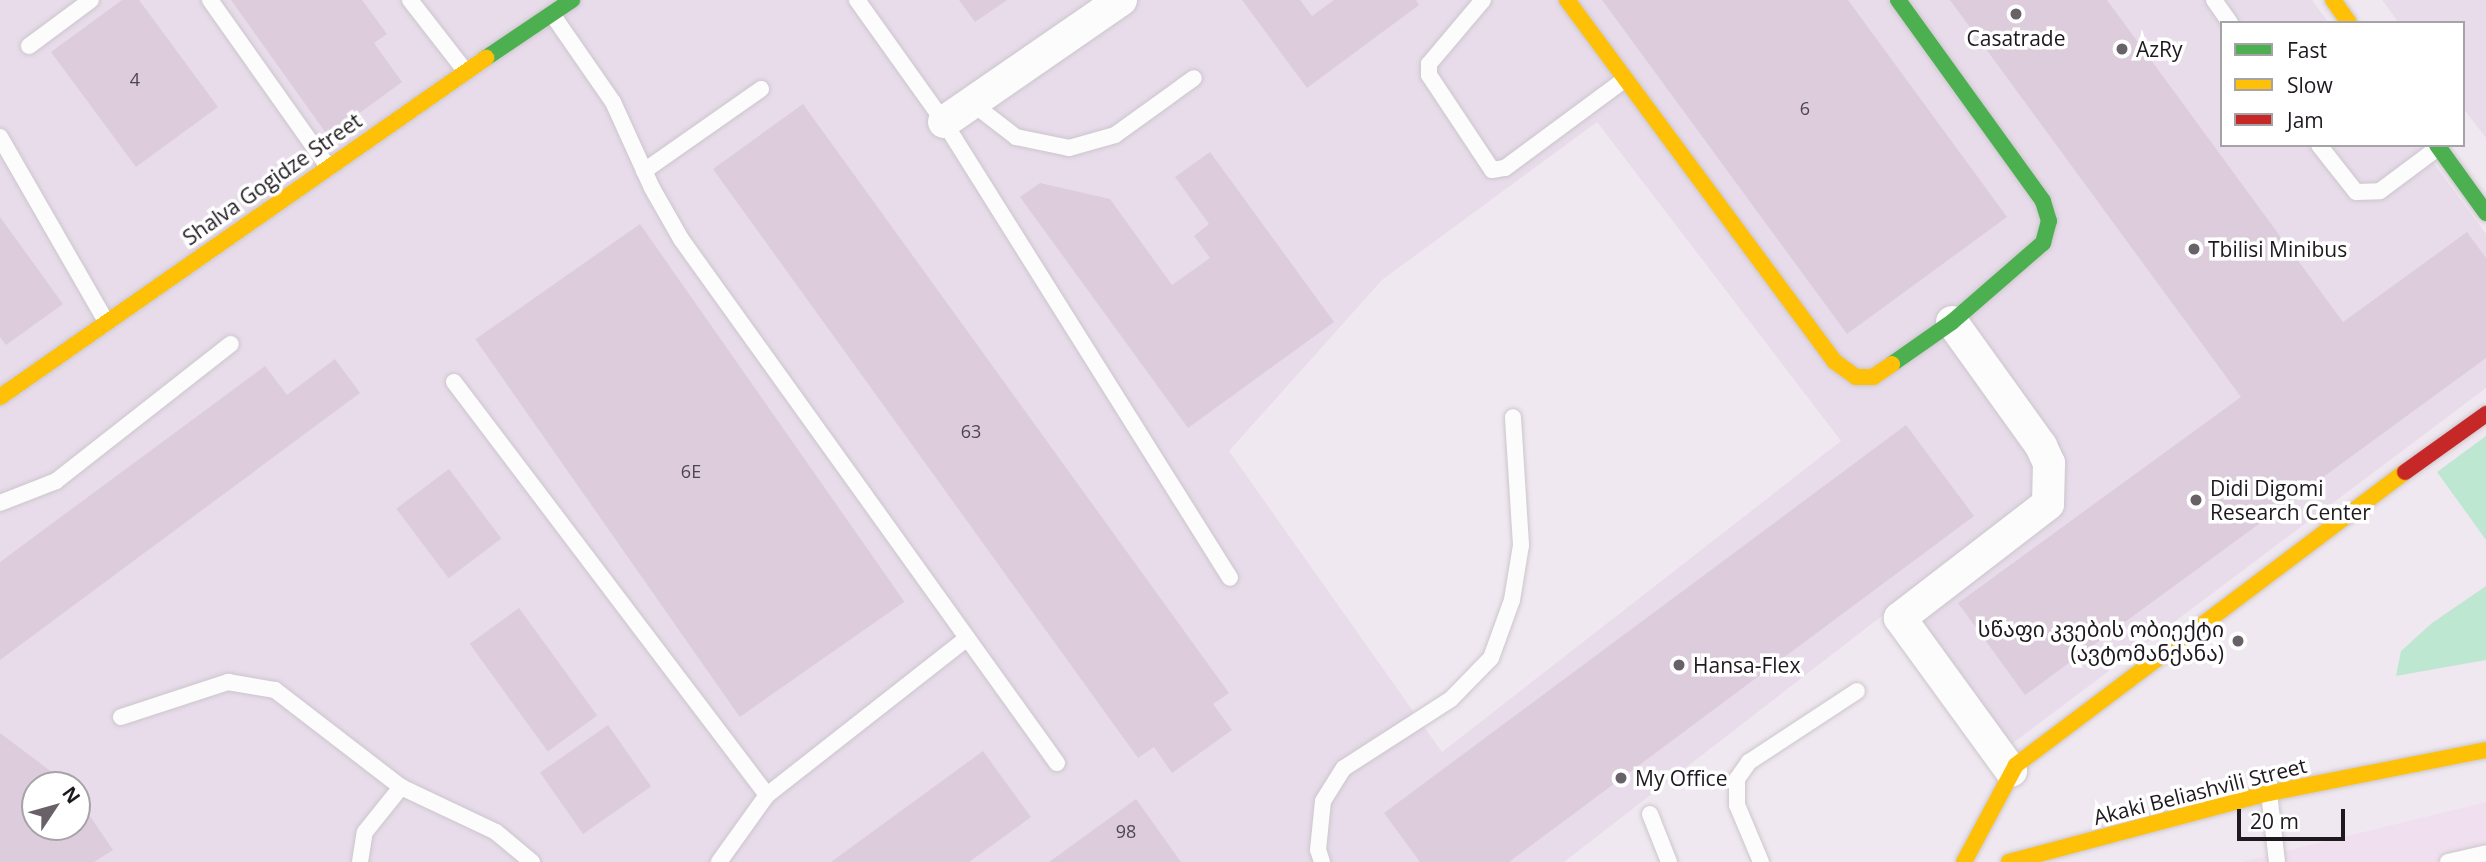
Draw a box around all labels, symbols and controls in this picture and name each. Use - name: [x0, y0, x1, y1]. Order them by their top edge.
- marker: Casatrade: [2008, 6, 2024, 22]
- legend: [2220, 21, 2465, 147]
- place label: Casatrade: [1967, 25, 2065, 51]
- place label: AzRy: [2136, 36, 2183, 62]
- text: Fast: [2287, 36, 2327, 64]
- marker: AzRy: [2114, 41, 2130, 57]
- house number: 4: [130, 68, 140, 90]
- text: Slow: [2287, 71, 2333, 99]
- house number: 6: [1800, 97, 1810, 119]
- text: Jam: [2287, 106, 2324, 134]
- street label: Shalva Gogidze Street: [178, 108, 366, 250]
- place label: Tbilisi Minibus: [2208, 236, 2347, 262]
- marker: Tbilisi Minibus: [2186, 241, 2202, 257]
- house number: 63: [961, 420, 981, 442]
- house number: 6E: [681, 460, 701, 482]
- place label: Didi Digomi Research Center: [2210, 475, 2371, 525]
- marker: Didi Digomi Research Center: [2188, 492, 2204, 508]
- place label: სწაფი კვების ობიექტი (ავტომანქანა): [1978, 616, 2224, 666]
- marker: სწაფი კვების ობიექტი (ავტომანქანა): [2230, 633, 2246, 649]
- place label: Hansa-Flex: [1693, 652, 1800, 678]
- marker: Hansa-Flex: [1671, 657, 1687, 673]
- street label: Akaki Beliashvili Street: [2091, 752, 2309, 830]
- place label: My Office: [1635, 765, 1727, 791]
- marker: My Office: [1613, 770, 1629, 786]
- north arrow: [21, 771, 91, 841]
- text: N: [56, 781, 86, 809]
- scale bar: [2241, 796, 2350, 840]
- text: 20 m: [2250, 807, 2299, 835]
- house number: 98: [1116, 820, 1136, 842]

